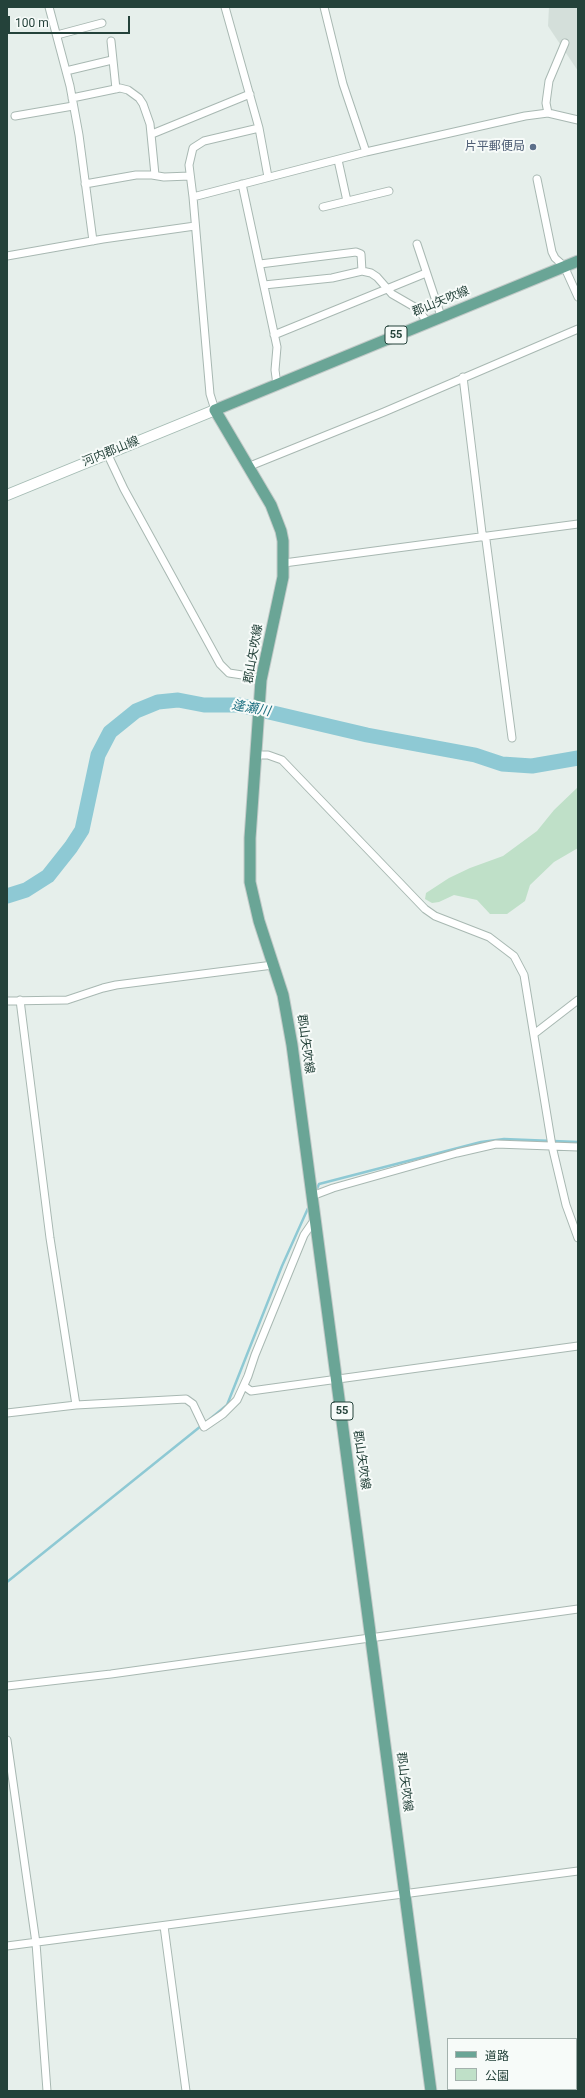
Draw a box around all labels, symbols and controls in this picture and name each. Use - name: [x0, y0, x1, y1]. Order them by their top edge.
- scale bar: [10, 8, 132, 34]
- text: 100 m: [15, 16, 49, 30]
- place label: 片平郵便局: [465, 140, 525, 154]
- marker: 片平郵便局: [528, 142, 538, 152]
- street label: 郡山矢吹線: [410, 284, 472, 320]
- road number: 55: [385, 326, 407, 344]
- street label: 河内郡山線: [80, 434, 142, 470]
- street label: 郡山矢吹線: [242, 623, 266, 685]
- water label: 逢瀬川: [230, 698, 272, 720]
- street label: 郡山矢吹線: [294, 1013, 316, 1075]
- road number: 55: [331, 1402, 353, 1420]
- street label: 郡山矢吹線: [350, 1429, 372, 1491]
- street label: 郡山矢吹線: [393, 1751, 415, 1813]
- legend: [447, 2038, 577, 2090]
- text: 道路: [485, 2049, 509, 2063]
- text: 公園: [485, 2069, 509, 2083]

